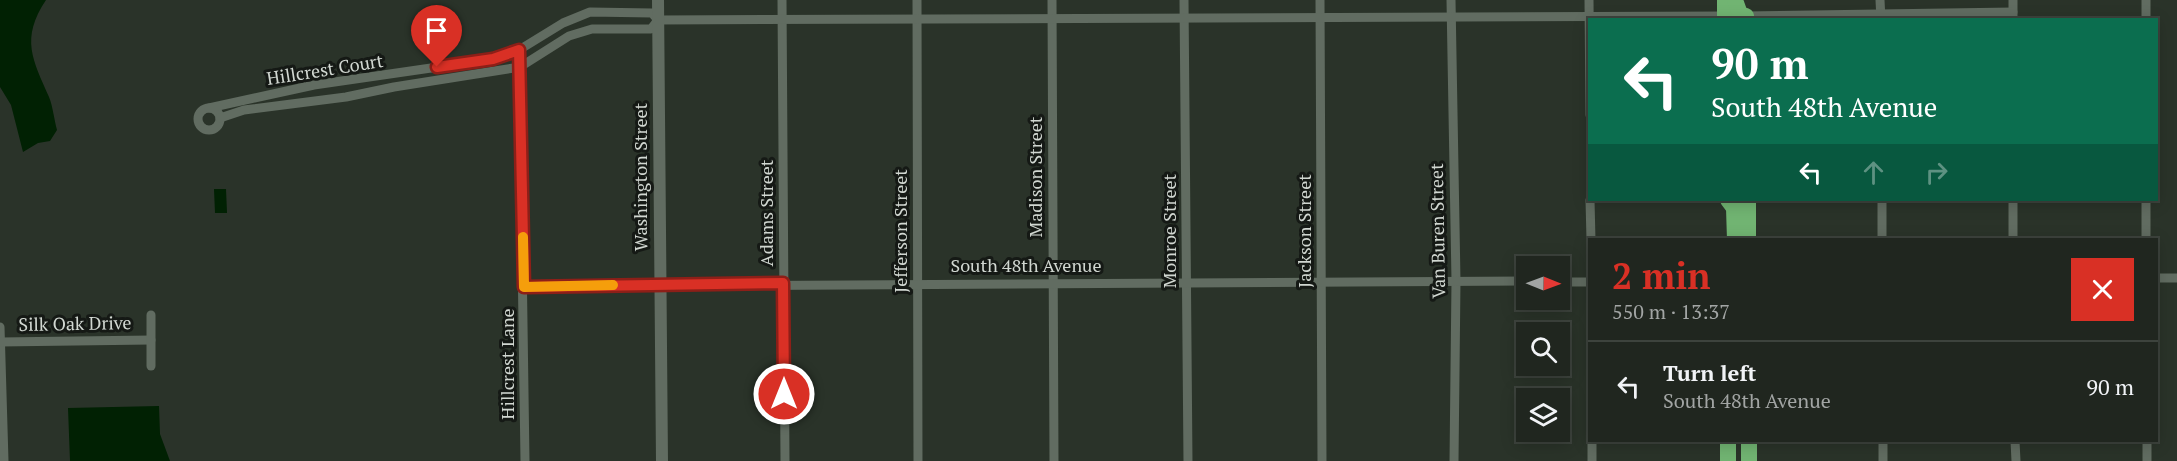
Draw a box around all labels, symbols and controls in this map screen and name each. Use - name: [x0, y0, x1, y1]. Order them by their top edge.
- pin: [411, 5, 462, 67]
- icon: arrive: [420, 14, 453, 47]
- text: 90 m: [1711, 35, 1809, 91]
- icon: left: [1612, 42, 1690, 120]
- street label: Hillcrest Court: [265, 48, 385, 90]
- text: South 48th Avenue: [1711, 89, 1937, 125]
- street label: Washington Street: [628, 102, 652, 251]
- street label: Madison Street: [1023, 116, 1047, 237]
- icon: left: [1794, 156, 1827, 189]
- icon: ahead: [1857, 156, 1890, 189]
- icon: right: [1920, 156, 1953, 189]
- street label: Adams Street: [754, 159, 778, 267]
- street label: Van Buren Street: [1424, 163, 1450, 299]
- street label: Jefferson Street: [888, 169, 912, 293]
- street label: Monroe Street: [1157, 173, 1181, 288]
- street label: Jackson Street: [1292, 174, 1316, 288]
- text: 2 min: [1612, 252, 1710, 299]
- street label: South 48th Avenue: [951, 253, 1101, 277]
- north arrow: [1516, 256, 1570, 310]
- map controls: [1516, 256, 1570, 442]
- button: close: [2071, 258, 2134, 321]
- text: 550 m · 13:37: [1612, 298, 1730, 325]
- street label: Hillcrest Lane: [495, 308, 519, 420]
- street label: Silk Oak Drive: [18, 310, 132, 336]
- button: search: [1516, 322, 1570, 376]
- text: Turn left: [1663, 358, 1756, 387]
- position arrow: [752, 362, 816, 426]
- icon: left: [1612, 370, 1645, 403]
- text: 90 m: [2086, 372, 2134, 401]
- text: South 48th Avenue: [1663, 387, 1831, 414]
- button: layers: [1516, 388, 1570, 442]

